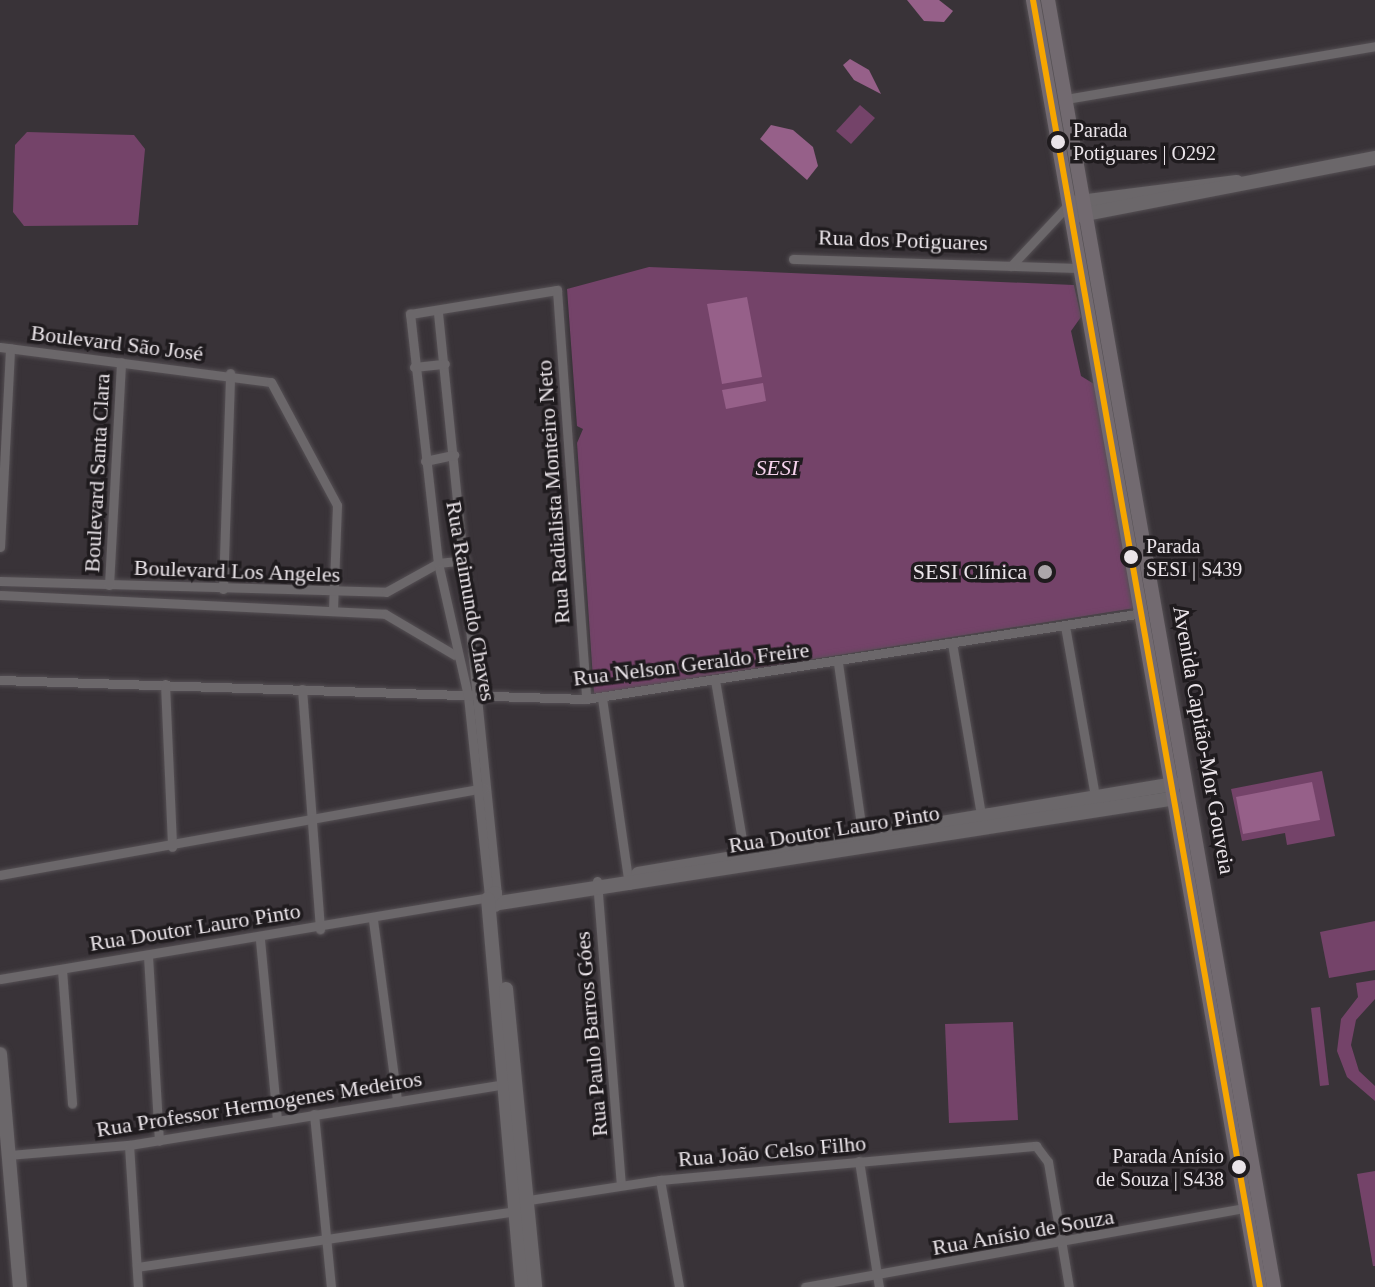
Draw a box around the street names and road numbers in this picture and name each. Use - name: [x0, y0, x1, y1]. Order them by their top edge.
- street label: Rua dos Potiguares: [818, 224, 988, 256]
- street label: Boulevard São José: [29, 319, 205, 367]
- street label: Rua Radialista Monteiro Neto: [531, 359, 575, 625]
- street label: Boulevard Santa Clara: [79, 373, 115, 573]
- street label: Rua Raimundo Chaves: [440, 499, 502, 703]
- street label: Boulevard Los Angeles: [133, 554, 341, 588]
- street label: Avenida Capitão-Mor Gouveia: [1167, 604, 1241, 876]
- street label: Rua Nelson Geraldo Freire: [571, 636, 811, 692]
- street label: Rua Doutor Lauro Pinto: [727, 799, 941, 859]
- street label: Rua Doutor Lauro Pinto: [88, 897, 302, 957]
- street label: Rua Paulo Barros Góes: [569, 930, 613, 1138]
- street label: Rua Professor Hermogenes Medeiros: [94, 1065, 424, 1143]
- street label: Rua João Celso Filho: [677, 1130, 867, 1172]
- street label: Rua Anísio de Souza: [930, 1203, 1116, 1261]

